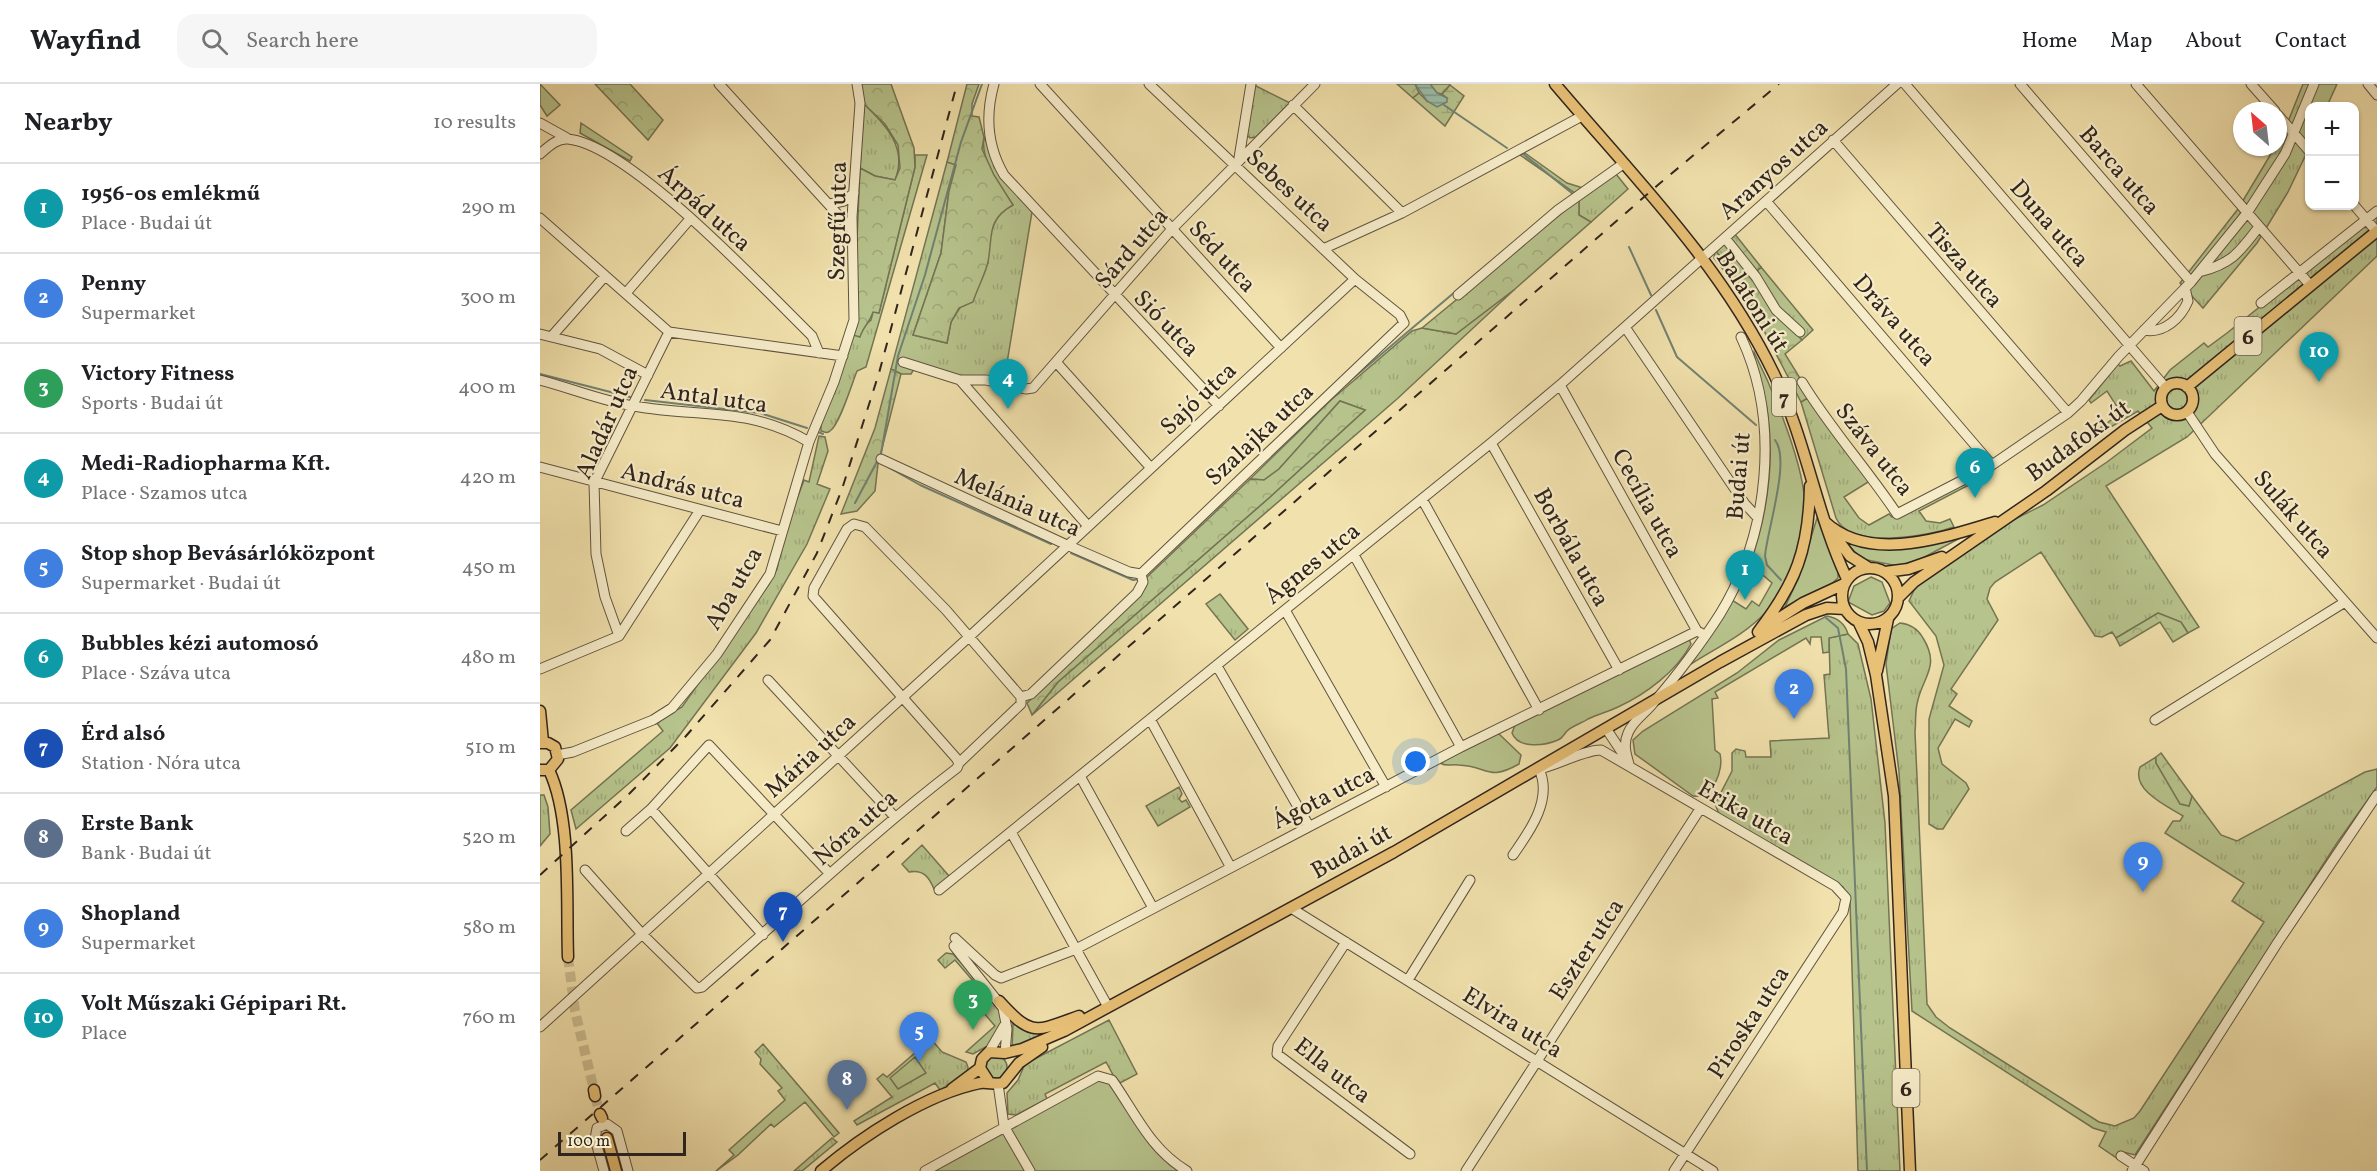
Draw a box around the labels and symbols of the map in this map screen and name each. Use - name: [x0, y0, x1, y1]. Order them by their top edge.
- north arrow: [2233, 102, 2287, 156]
- street label: Aranyos utca: [1712, 112, 1837, 229]
- street label: Barca utca: [2070, 119, 2167, 224]
- street label: Sebes utca: [1237, 142, 1340, 241]
- street label: Árpád utca: [649, 158, 758, 261]
- street label: Szegfű utca: [821, 161, 857, 281]
- street label: Duna utca: [2001, 173, 2096, 276]
- street label: Sárd utca: [1088, 201, 1177, 297]
- street label: Séd utca: [1180, 213, 1263, 301]
- street label: Tisza utca: [1917, 216, 2010, 317]
- street label: Balatoni út: [1706, 244, 1796, 360]
- street label: Dráva utca: [1844, 268, 1943, 375]
- street label: Sió utca: [1125, 283, 1206, 366]
- road number: 6: [2234, 317, 2262, 355]
- pin: 10: [2300, 332, 2338, 382]
- street label: Sajó utca: [1153, 355, 1245, 444]
- pin: 4: [988, 360, 1028, 409]
- street label: Aladár utca: [568, 361, 648, 485]
- street label: Antal utca: [658, 375, 770, 423]
- street label: Szalajka utca: [1199, 376, 1322, 495]
- road number: 7: [1772, 378, 1796, 416]
- street label: Budafoki út: [2020, 392, 2138, 491]
- street label: Száva utca: [1826, 396, 1921, 504]
- street label: Budai út: [1719, 431, 1761, 521]
- street label: Cecília utca: [1602, 443, 1690, 565]
- pin: 6: [1956, 448, 1994, 498]
- street label: András utca: [617, 455, 748, 519]
- street label: Melánia utca: [949, 461, 1086, 547]
- street label: Sulák utca: [2244, 463, 2341, 567]
- street label: Borbála utca: [1524, 482, 1617, 614]
- street label: Ágnes utca: [1258, 515, 1368, 614]
- street label: Aba utca: [697, 541, 772, 637]
- pin: 1: [1726, 550, 1764, 600]
- pin: 2: [1774, 670, 1814, 719]
- street label: Mária utca: [758, 706, 865, 807]
- your location: [1401, 747, 1430, 776]
- street label: Ágota utca: [1267, 758, 1381, 839]
- street label: Erika utca: [1691, 773, 1799, 855]
- street label: Nóra utca: [807, 782, 906, 875]
- street label: Budai út: [1305, 817, 1399, 889]
- pin: 9: [2124, 842, 2162, 892]
- pin: 7: [764, 892, 802, 942]
- street label: Eszter utca: [1542, 892, 1633, 1008]
- street label: Piroska utca: [1700, 960, 1799, 1086]
- street label: Elvira utca: [1455, 979, 1569, 1068]
- pin: 3: [954, 980, 992, 1030]
- pin: 5: [900, 1012, 938, 1062]
- street label: Ella utca: [1286, 1030, 1378, 1113]
- pin: 8: [828, 1060, 866, 1110]
- road number: 6: [1892, 1069, 1920, 1107]
- scale bar: [558, 1129, 686, 1156]

